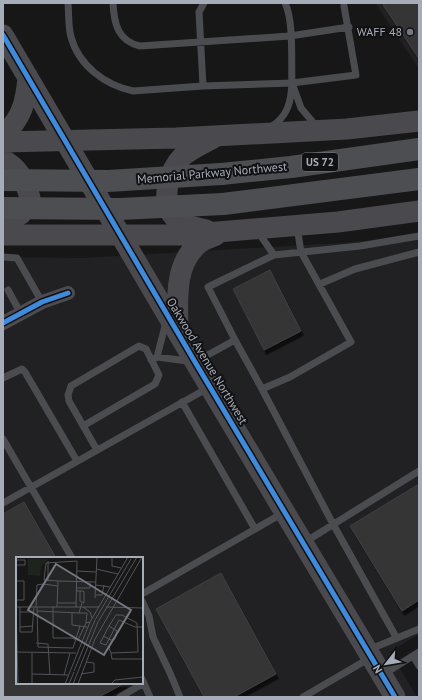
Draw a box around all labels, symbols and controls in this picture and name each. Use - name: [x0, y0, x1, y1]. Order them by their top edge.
- place label: WAFF 48: [357, 24, 402, 39]
- marker: WAFF 48: [405, 27, 415, 37]
- road number: US 72: [302, 153, 338, 171]
- street label: Memorial Parkway Northwest: [136, 158, 288, 187]
- street label: Oakwood Avenue Northwest: [164, 295, 251, 427]
- inset map: [16, 557, 143, 684]
- north arrow: [366, 644, 406, 684]
- text: N: [370, 662, 385, 676]

